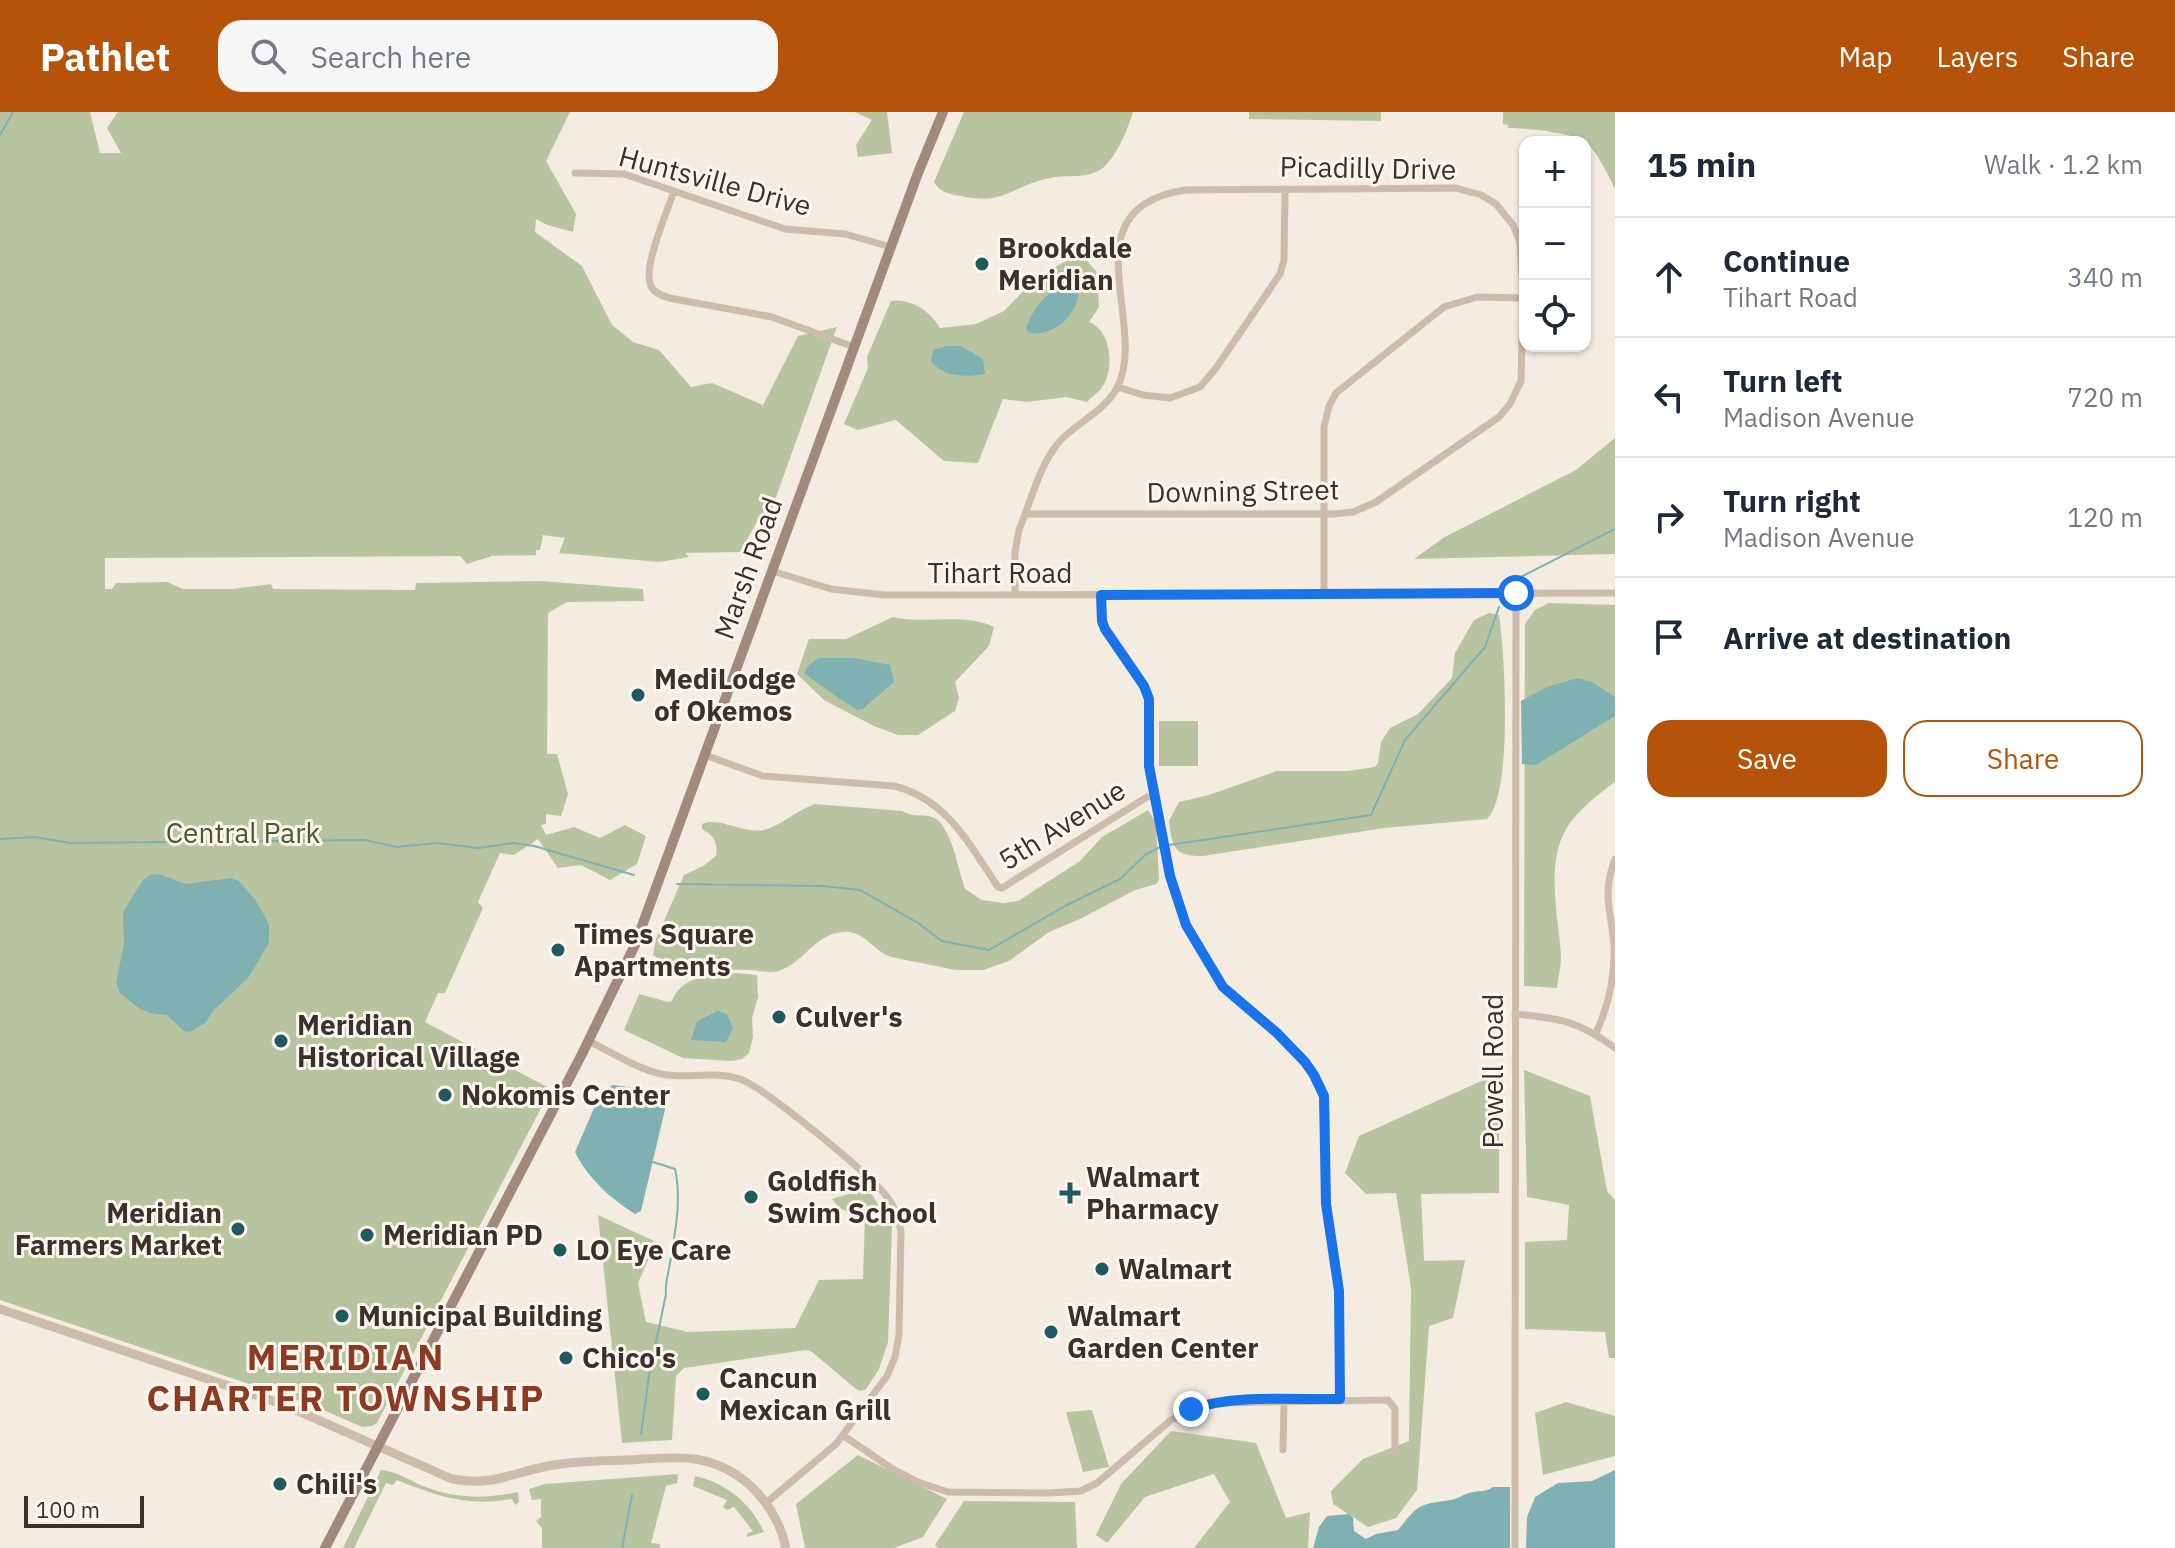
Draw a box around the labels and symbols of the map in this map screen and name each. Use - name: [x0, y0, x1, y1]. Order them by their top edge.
- street label: Huntsville Drive: [615, 137, 815, 224]
- street label: Picadilly Drive: [1279, 147, 1457, 188]
- place label: Brookdale Meridian: [998, 229, 1132, 298]
- marker: Brookdale Meridian: [973, 255, 991, 273]
- street label: Downing Street: [1146, 470, 1340, 511]
- street label: Marsh Road: [705, 492, 790, 644]
- street label: Tihart Road: [927, 554, 1073, 591]
- route start: [1498, 575, 1534, 611]
- place label: MediLodge of Okemos: [654, 660, 796, 729]
- marker: MediLodge of Okemos: [629, 686, 647, 704]
- street label: 5th Avenue: [991, 771, 1132, 878]
- park label: Central Park: [166, 814, 320, 851]
- place label: Times Square Apartments: [574, 915, 754, 984]
- marker: Times Square Apartments: [549, 941, 567, 959]
- street label: Powell Road: [1474, 994, 1511, 1148]
- place label: Culver's: [795, 998, 903, 1035]
- place label: Meridian Historical Village: [297, 1006, 520, 1075]
- marker: Culver's: [770, 1008, 788, 1026]
- marker: Meridian Historical Village: [272, 1032, 290, 1050]
- place label: Nokomis Center: [461, 1076, 670, 1113]
- marker: Nokomis Center: [436, 1086, 454, 1104]
- place label: Walmart Pharmacy: [1086, 1158, 1219, 1227]
- place label: Goldfish Swim School: [767, 1162, 936, 1231]
- marker: Walmart Pharmacy: [1061, 1184, 1079, 1202]
- marker: Goldfish Swim School: [742, 1188, 760, 1206]
- place label: Meridian Farmers Market: [15, 1194, 222, 1263]
- place label: Meridian PD: [383, 1216, 543, 1253]
- marker: Meridian Farmers Market: [229, 1220, 247, 1238]
- marker: Meridian PD: [358, 1226, 376, 1244]
- place label: LO Eye Care: [576, 1231, 731, 1268]
- marker: LO Eye Care: [551, 1241, 569, 1259]
- place label: Walmart: [1118, 1250, 1232, 1287]
- marker: Walmart: [1093, 1260, 1111, 1278]
- place label: Municipal Building: [358, 1297, 602, 1334]
- place label: Walmart Garden Center: [1067, 1297, 1259, 1366]
- marker: Municipal Building: [333, 1307, 351, 1325]
- marker: Walmart Garden Center: [1042, 1323, 1060, 1341]
- district label: MERIDIAN CHARTER TOWNSHIP: [147, 1333, 545, 1421]
- place label: Chico's: [582, 1339, 676, 1376]
- marker: Chico's: [557, 1349, 575, 1367]
- place label: Cancun Mexican Grill: [719, 1359, 891, 1428]
- marker: Cancun Mexican Grill: [694, 1385, 712, 1403]
- route end: [1173, 1391, 1209, 1427]
- place label: Chili's: [296, 1465, 377, 1502]
- marker: Chili's: [271, 1475, 289, 1493]
- scale bar: [24, 1492, 144, 1528]

